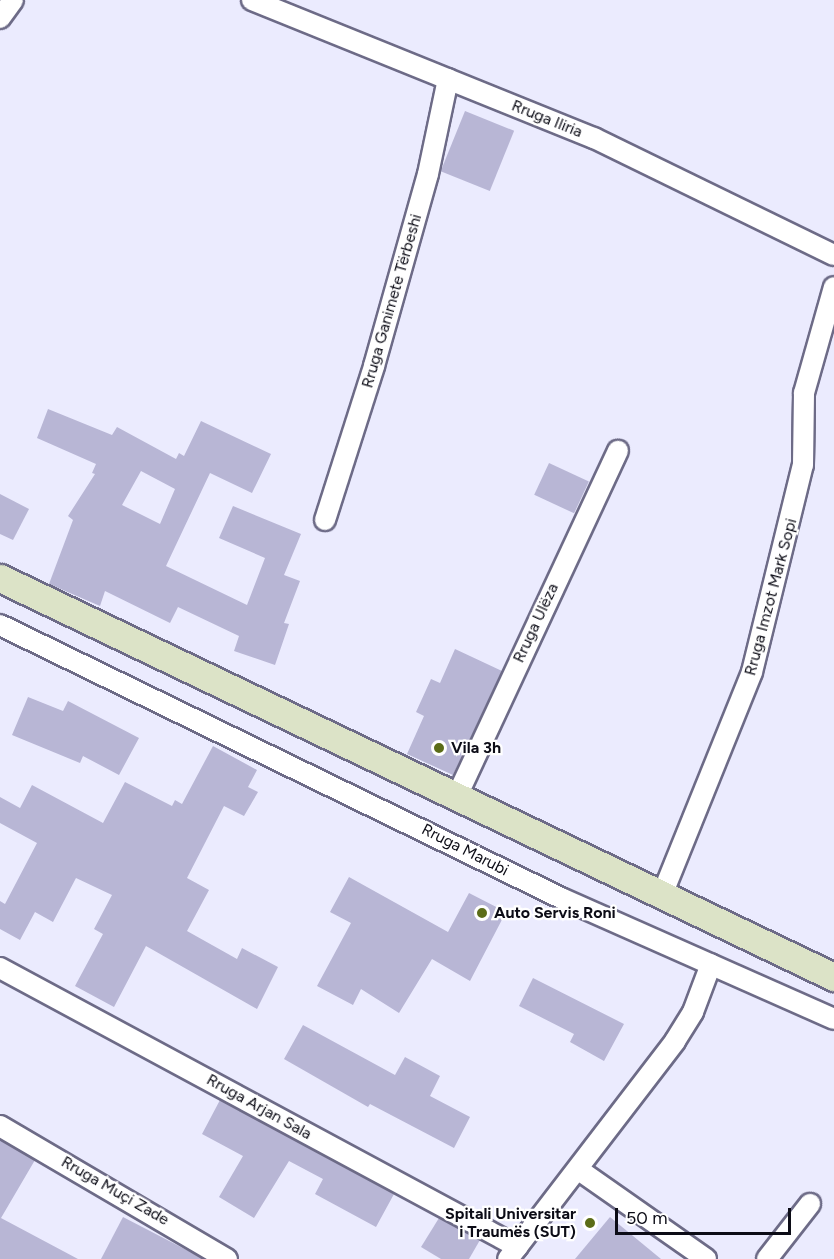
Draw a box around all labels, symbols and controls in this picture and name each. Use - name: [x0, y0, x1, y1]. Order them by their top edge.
- street label: Rruga Iliria: [509, 96, 585, 142]
- street label: Rruga Ganimete Tërbeshi: [358, 212, 426, 390]
- street label: Rruga Imzot Mark Sopi: [741, 516, 801, 678]
- street label: Rruga Ulëza: [509, 580, 563, 666]
- place label: Vila 3h: [451, 738, 501, 758]
- marker: Vila 3h: [432, 741, 446, 755]
- street label: Rruga Marubi: [418, 820, 512, 880]
- place label: Auto Servis Roni: [494, 903, 616, 923]
- marker: Auto Servis Roni: [475, 906, 489, 920]
- street label: Rruga Arjan Sala: [203, 1070, 315, 1144]
- street label: Rruga Muçi Zade: [58, 1152, 172, 1230]
- scale bar: [618, 1196, 794, 1234]
- place label: Spitali Universitar i Traumës (SUT): [445, 1204, 576, 1242]
- text: 50 m: [626, 1207, 668, 1229]
- marker: Spitali Universitar i Traumës (SUT): [581, 1214, 599, 1232]

